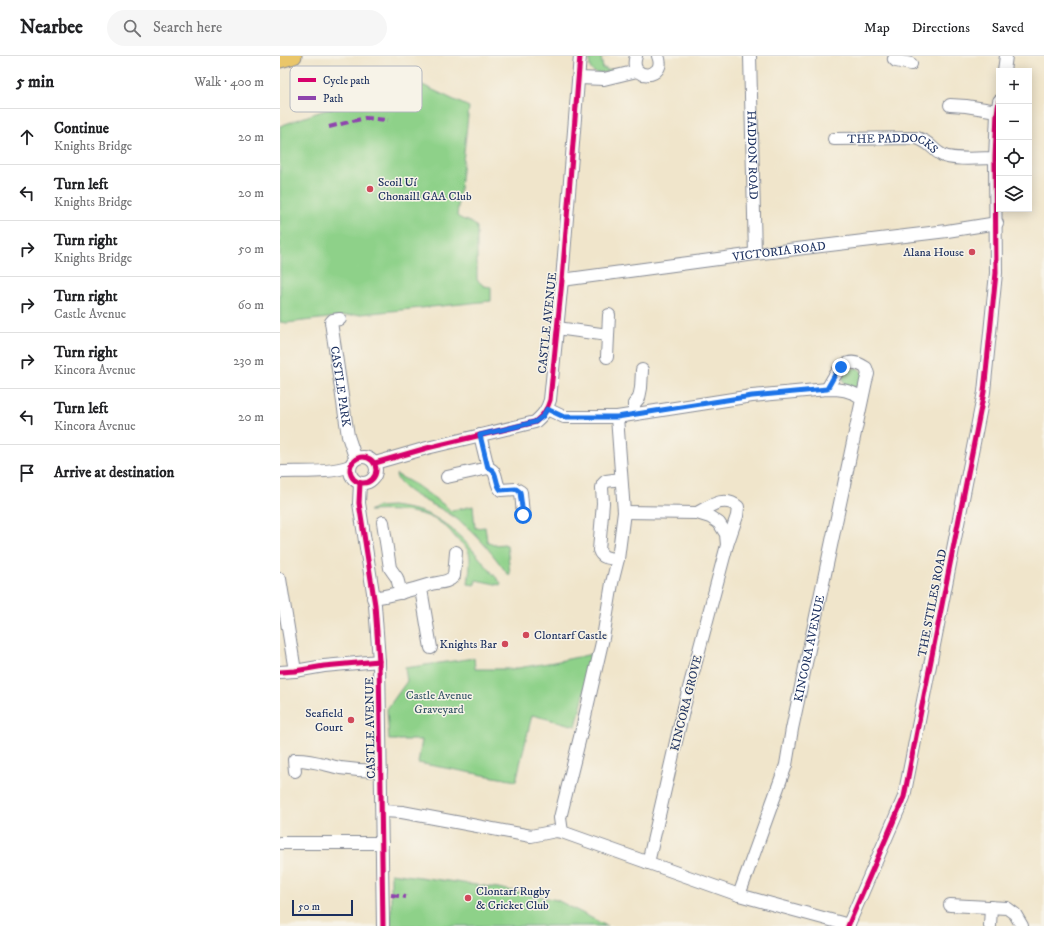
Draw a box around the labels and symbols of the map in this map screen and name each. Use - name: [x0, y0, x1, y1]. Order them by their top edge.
- legend: [290, 66, 422, 112]
- text: Cycle path: [323, 74, 370, 88]
- text: Path: [323, 92, 344, 106]
- street label: HADDON ROAD: [743, 110, 761, 200]
- street label: THE PADDOCKS: [847, 131, 941, 157]
- place label: Scoil Uí Chonaill GAA Club: [378, 175, 472, 204]
- marker: Scoil Uí Chonaill GAA Club: [365, 184, 375, 194]
- street label: VICTORIA ROAD: [731, 239, 827, 265]
- place label: Alana House: [903, 245, 964, 260]
- marker: Alana House: [967, 247, 977, 257]
- street label: CASTLE AVENUE: [535, 271, 560, 374]
- street label: CASTLE PARK: [327, 345, 354, 428]
- route end: [832, 358, 850, 376]
- route start: [514, 506, 532, 524]
- street label: THE STILES ROAD: [915, 548, 950, 658]
- street label: KINCORA AVENUE: [791, 593, 828, 703]
- place label: Clontarf Castle: [534, 628, 607, 643]
- marker: Clontarf Castle: [521, 630, 531, 640]
- place label: Knights Bar: [440, 637, 498, 652]
- marker: Knights Bar: [500, 639, 510, 649]
- street label: KINCORA GROVE: [667, 653, 706, 753]
- street label: CASTLE AVENUE: [362, 676, 379, 779]
- park label: Castle Avenue Graveyard: [406, 688, 472, 717]
- place label: Seafield Court: [305, 706, 343, 735]
- marker: Seafield Court: [346, 715, 356, 725]
- place label: Clontarf Rugby & Cricket Club: [476, 884, 551, 913]
- marker: Clontarf Rugby & Cricket Club: [463, 893, 473, 903]
- scale bar: [292, 898, 353, 917]

